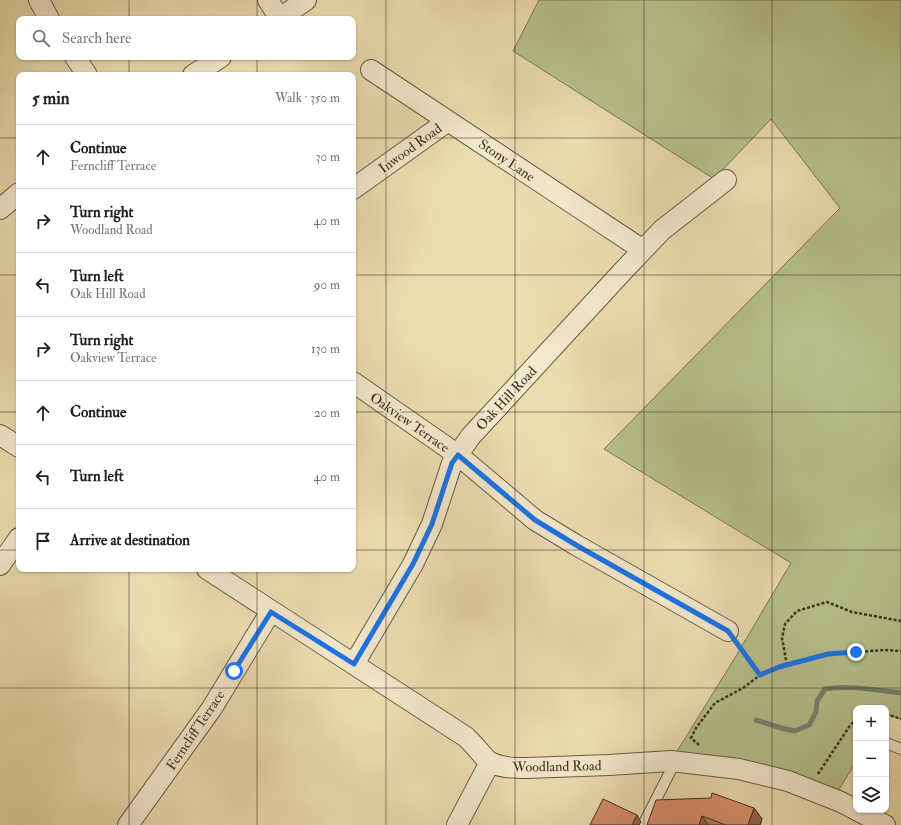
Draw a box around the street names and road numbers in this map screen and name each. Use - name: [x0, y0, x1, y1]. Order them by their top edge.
- street label: Inwood Road: [375, 120, 445, 177]
- street label: Stony Lane: [475, 135, 538, 186]
- street label: Oak Hill Road: [472, 363, 540, 434]
- street label: Oakview Terrace: [367, 389, 453, 456]
- street label: Ferncliff Terrace: [162, 687, 228, 773]
- street label: Woodland Road: [511, 757, 602, 776]

